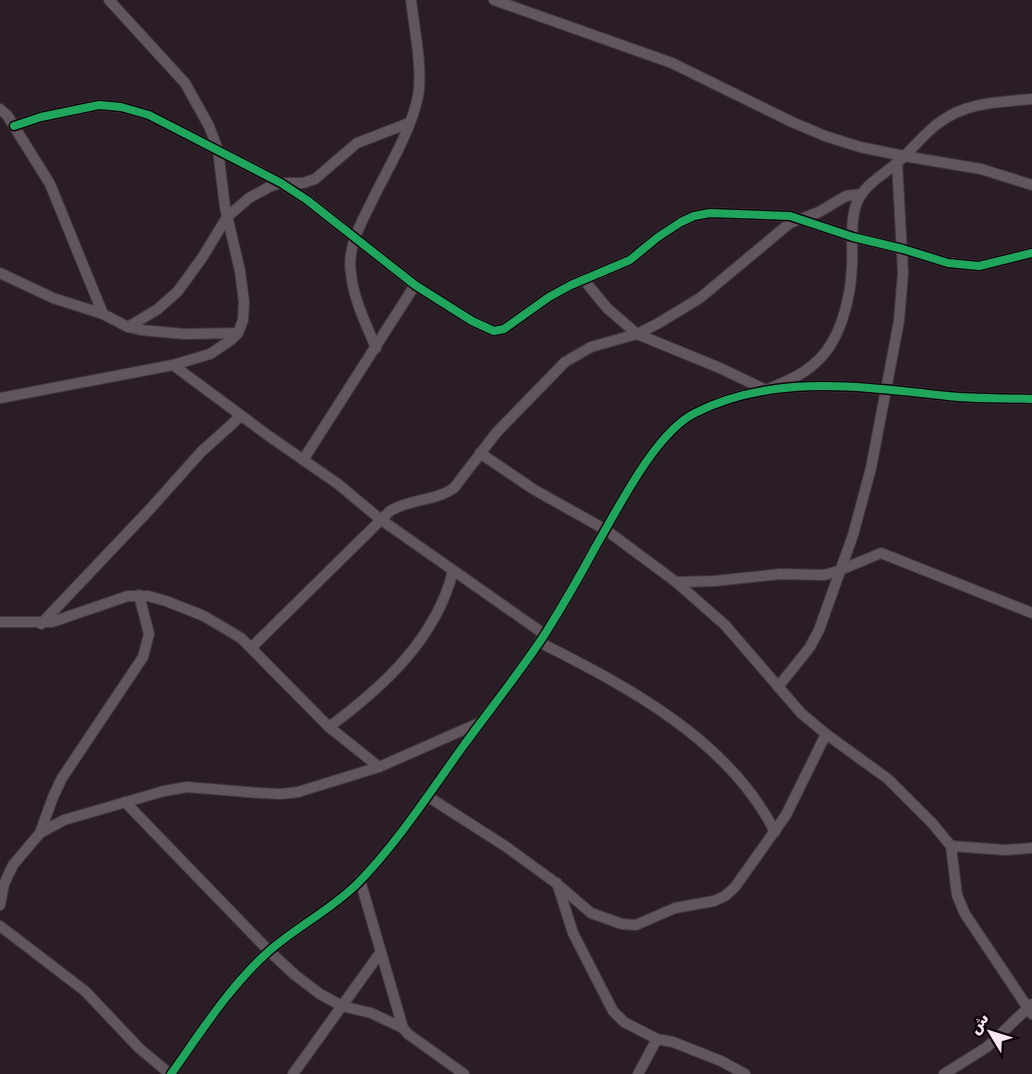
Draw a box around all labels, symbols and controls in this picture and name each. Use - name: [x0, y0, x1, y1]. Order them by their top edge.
- north arrow: [960, 1002, 1020, 1062]
- text: ش: [964, 1009, 993, 1038]

